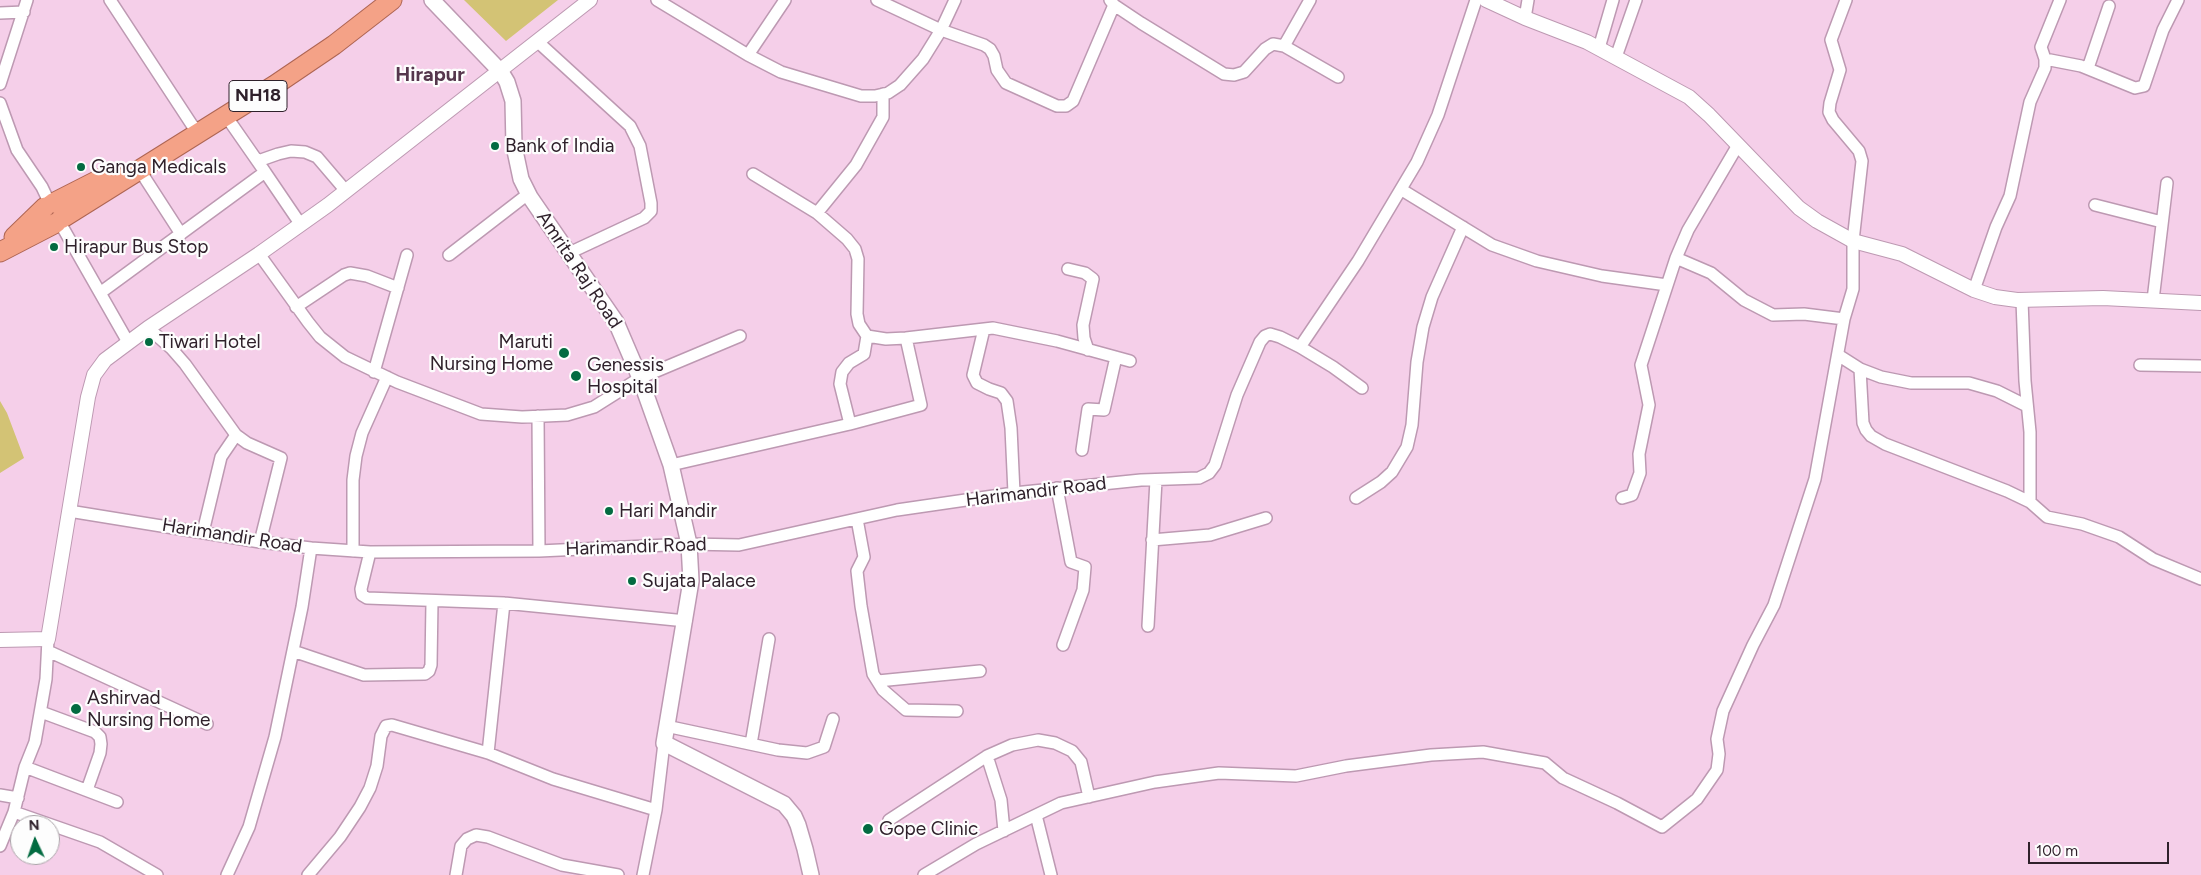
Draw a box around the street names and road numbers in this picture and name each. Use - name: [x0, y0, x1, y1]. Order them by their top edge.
- road number: NH18: [229, 80, 287, 112]
- street label: Amrita Raj Road: [531, 207, 627, 333]
- street label: Harimandir Road: [964, 472, 1108, 512]
- street label: Harimandir Road: [160, 514, 304, 558]
- street label: Harimandir Road: [565, 533, 707, 561]

